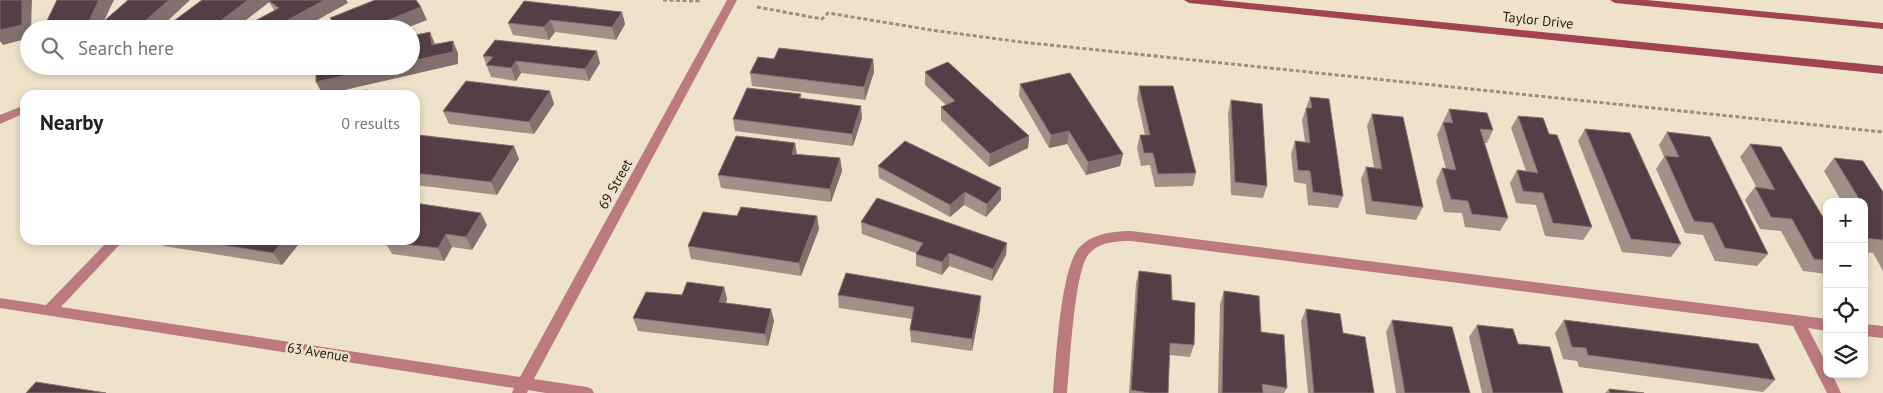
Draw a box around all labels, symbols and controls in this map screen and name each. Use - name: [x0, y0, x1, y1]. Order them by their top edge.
- street label: Taylor Drive: [1502, 7, 1574, 33]
- search box: [20, 20, 420, 75]
- icon: search: [38, 34, 66, 62]
- text: Search here: [78, 36, 174, 60]
- text: Nearby: [40, 109, 103, 136]
- text: 0 results: [341, 113, 400, 133]
- street label: 69 Street: [594, 155, 636, 212]
- map controls: [1823, 198, 1868, 378]
- button: +: [1823, 198, 1868, 243]
- button: −: [1823, 243, 1868, 288]
- button: locate: [1823, 288, 1868, 333]
- button: layers: [1823, 333, 1868, 378]
- street label: 63 Avenue: [286, 338, 350, 366]

